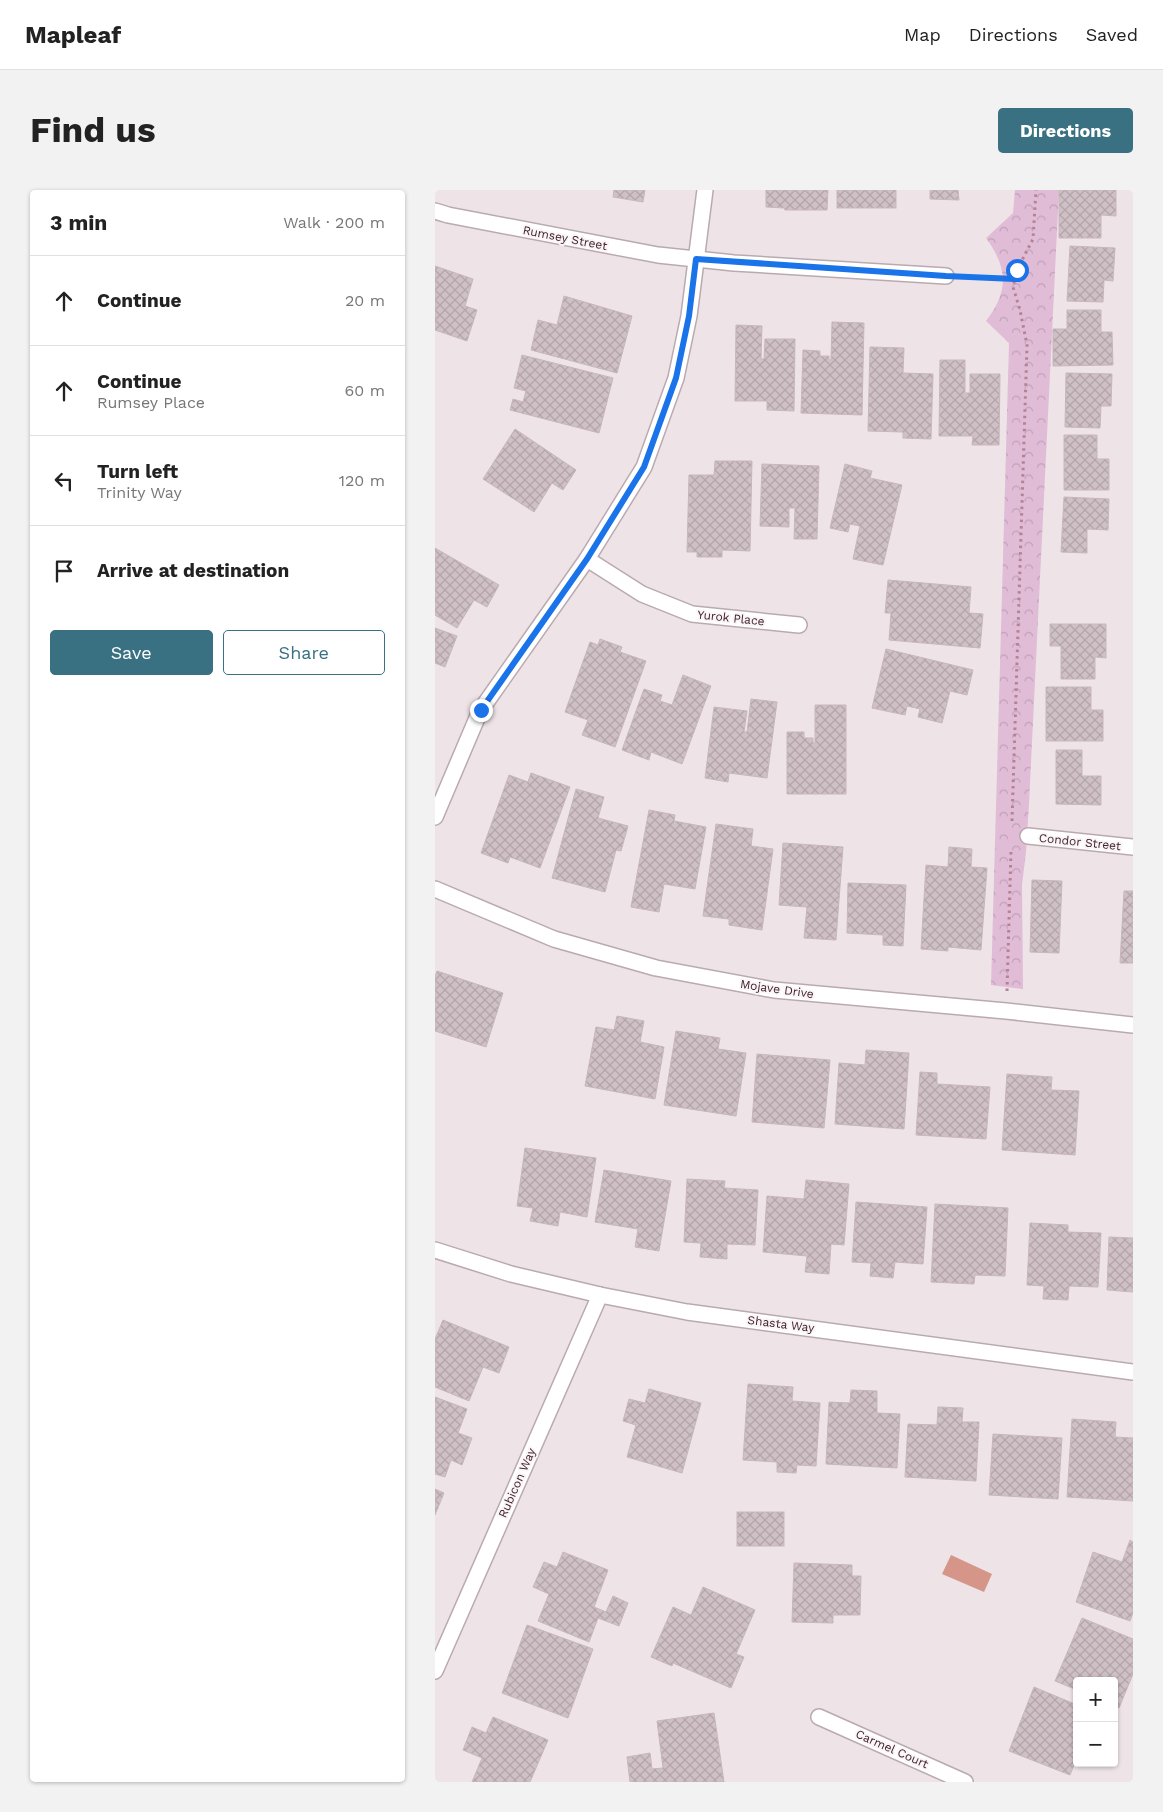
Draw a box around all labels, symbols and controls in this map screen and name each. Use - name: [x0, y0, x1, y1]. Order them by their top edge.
- text: Mapleaf: [25, 21, 121, 49]
- text: Map: [904, 24, 941, 45]
- text: Directions: [969, 24, 1058, 45]
- text: Saved: [1086, 24, 1138, 45]
- button: Directions: [998, 108, 1133, 153]
- text: Find us: [30, 109, 156, 151]
- text: 3 min: [50, 210, 107, 235]
- text: Walk · 200 m: [283, 213, 385, 232]
- street label: Rumsey Street: [522, 223, 608, 253]
- route start: [1006, 259, 1029, 282]
- icon: ahead: [50, 287, 78, 315]
- text: Continue: [97, 289, 181, 312]
- text: 20 m: [345, 291, 385, 310]
- text: Continue: [97, 370, 181, 393]
- icon: ahead: [50, 377, 78, 405]
- text: 60 m: [345, 381, 385, 400]
- text: Rumsey Place: [97, 393, 205, 412]
- text: Turn left: [97, 460, 178, 483]
- icon: left: [50, 467, 78, 495]
- text: 120 m: [339, 471, 385, 490]
- text: Trinity Way: [97, 483, 182, 502]
- icon: arrive: [50, 557, 78, 585]
- text: Arrive at destination: [97, 559, 289, 582]
- street label: Yurok Place: [697, 608, 765, 629]
- button: Save: [50, 630, 213, 675]
- button: Share: [223, 630, 385, 675]
- route end: [470, 699, 493, 722]
- street label: Condor Street: [1038, 831, 1122, 853]
- street label: Mojave Drive: [739, 977, 815, 1001]
- street label: Shasta Way: [747, 1313, 816, 1335]
- street label: Rubicon Way: [495, 1445, 539, 1520]
- map controls: [1073, 1677, 1118, 1767]
- button: +: [1073, 1677, 1118, 1722]
- button: −: [1073, 1722, 1118, 1767]
- street label: Carmel Court: [854, 1727, 930, 1771]

